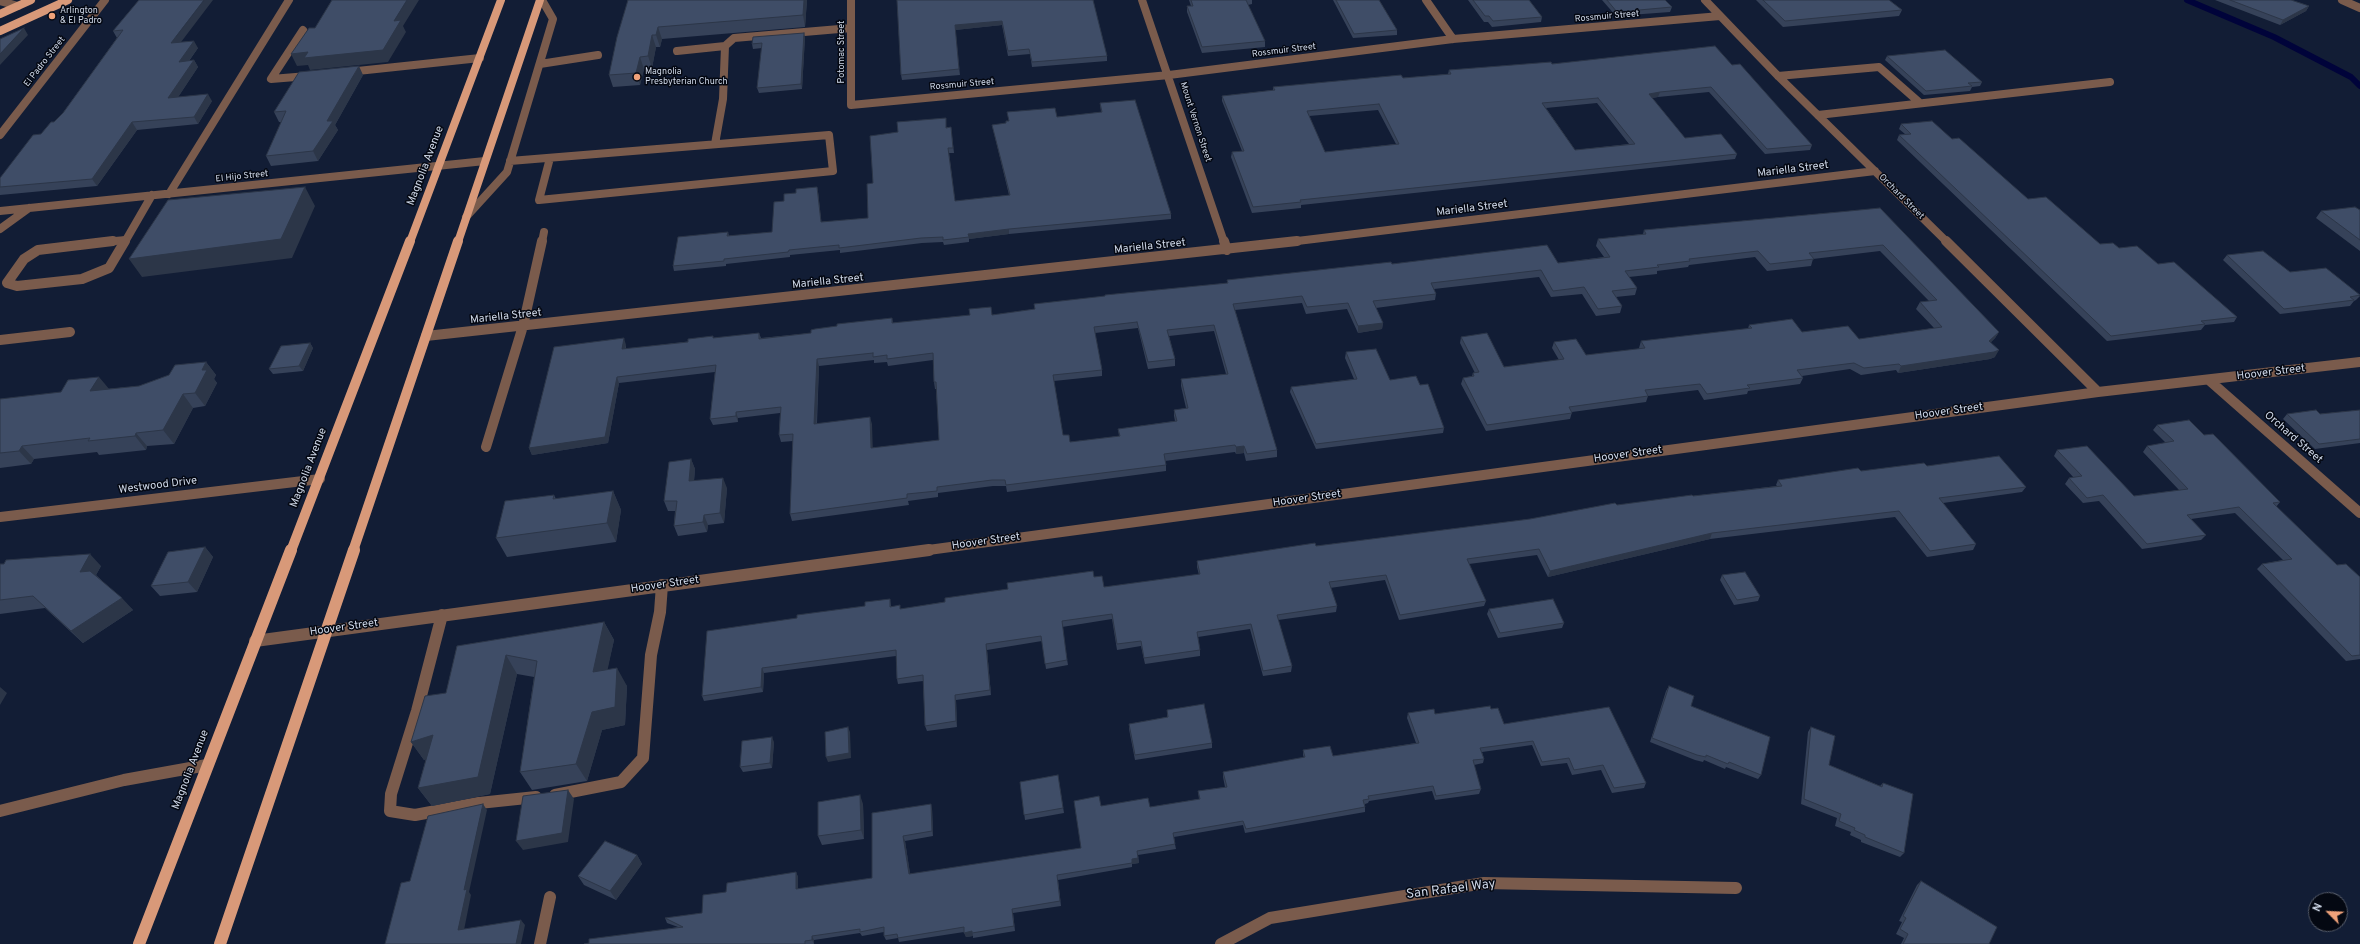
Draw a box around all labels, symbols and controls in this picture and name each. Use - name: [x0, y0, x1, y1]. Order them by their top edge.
- place label: Arlington & El Padro: [60, 6, 102, 27]
- street label: Rossmuir Street: [1574, 9, 1640, 25]
- marker: Arlington & El Padro: [47, 11, 57, 21]
- street label: Potomac Street: [837, 21, 847, 83]
- street label: El Padro Street: [22, 35, 68, 89]
- street label: Rossmuir Street: [1251, 42, 1317, 60]
- place label: Magnolia Presbyterian Church: [645, 67, 728, 88]
- marker: Magnolia Presbyterian Church: [632, 72, 642, 82]
- street label: Rossmuir Street: [929, 77, 995, 93]
- street label: Mount Vernon Street: [1177, 81, 1213, 163]
- street label: Magnolia Avenue: [405, 124, 447, 208]
- street label: Mariella Street: [1757, 159, 1829, 181]
- street label: El Hijo Street: [215, 169, 269, 185]
- street label: Orchard Street: [1876, 172, 1926, 222]
- street label: Mariella Street: [1436, 198, 1508, 220]
- street label: Mariella Street: [1114, 237, 1186, 257]
- street label: Mariella Street: [792, 272, 864, 292]
- street label: Mariella Street: [470, 307, 542, 327]
- street label: Hoover Street: [2236, 362, 2306, 384]
- street label: Hoover Street: [1914, 401, 1984, 423]
- street label: Orchard Street: [2261, 409, 2325, 467]
- street label: Magnolia Avenue: [288, 426, 330, 510]
- street label: Hoover Street: [1593, 444, 1663, 466]
- street label: Westwood Drive: [118, 475, 198, 497]
- street label: Hoover Street: [1272, 488, 1342, 510]
- street label: Hoover Street: [951, 531, 1021, 553]
- street label: Hoover Street: [630, 574, 700, 596]
- street label: Hoover Street: [309, 617, 379, 639]
- street label: Magnolia Avenue: [170, 728, 212, 812]
- street label: San Rafael Way: [1406, 877, 1496, 903]
- north arrow: [2308, 892, 2348, 932]
- text: N: [2310, 901, 2326, 914]

